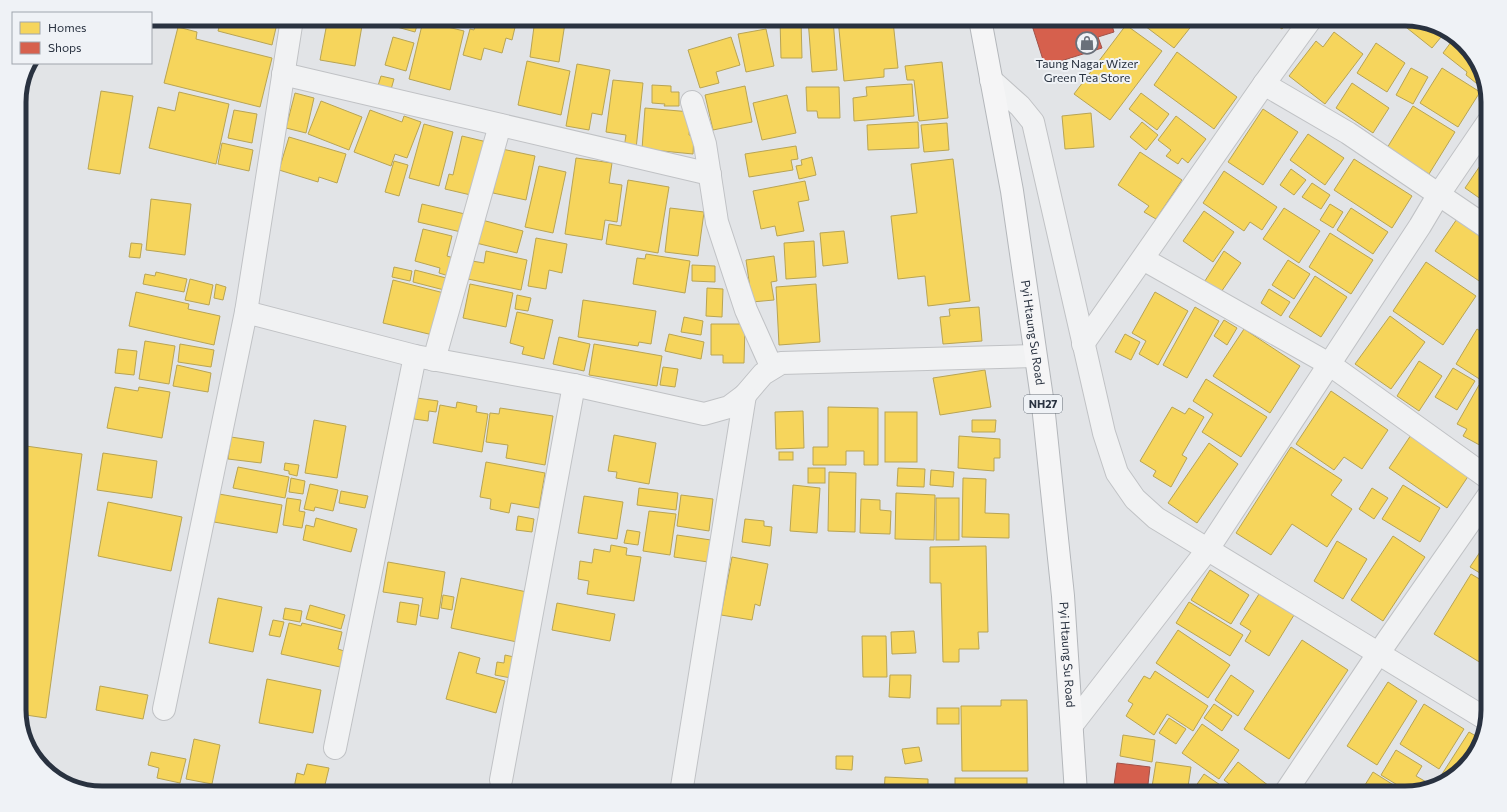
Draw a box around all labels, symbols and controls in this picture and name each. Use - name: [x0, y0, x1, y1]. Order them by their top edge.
- legend: [12, 12, 152, 64]
- text: Homes: [48, 20, 86, 34]
- shop icon: Taung Nagar Wizer Green Tea Store: [1074, 30, 1100, 56]
- text: Shops: [48, 40, 82, 54]
- place label: Taung Nagar Wizer Green Tea Store: [1036, 56, 1139, 84]
- street label: Pyi Htaung Su Road: [1019, 279, 1048, 386]
- road number: NH27: [1024, 395, 1062, 413]
- street label: Pyi Htaung Su Road: [1057, 601, 1078, 708]

